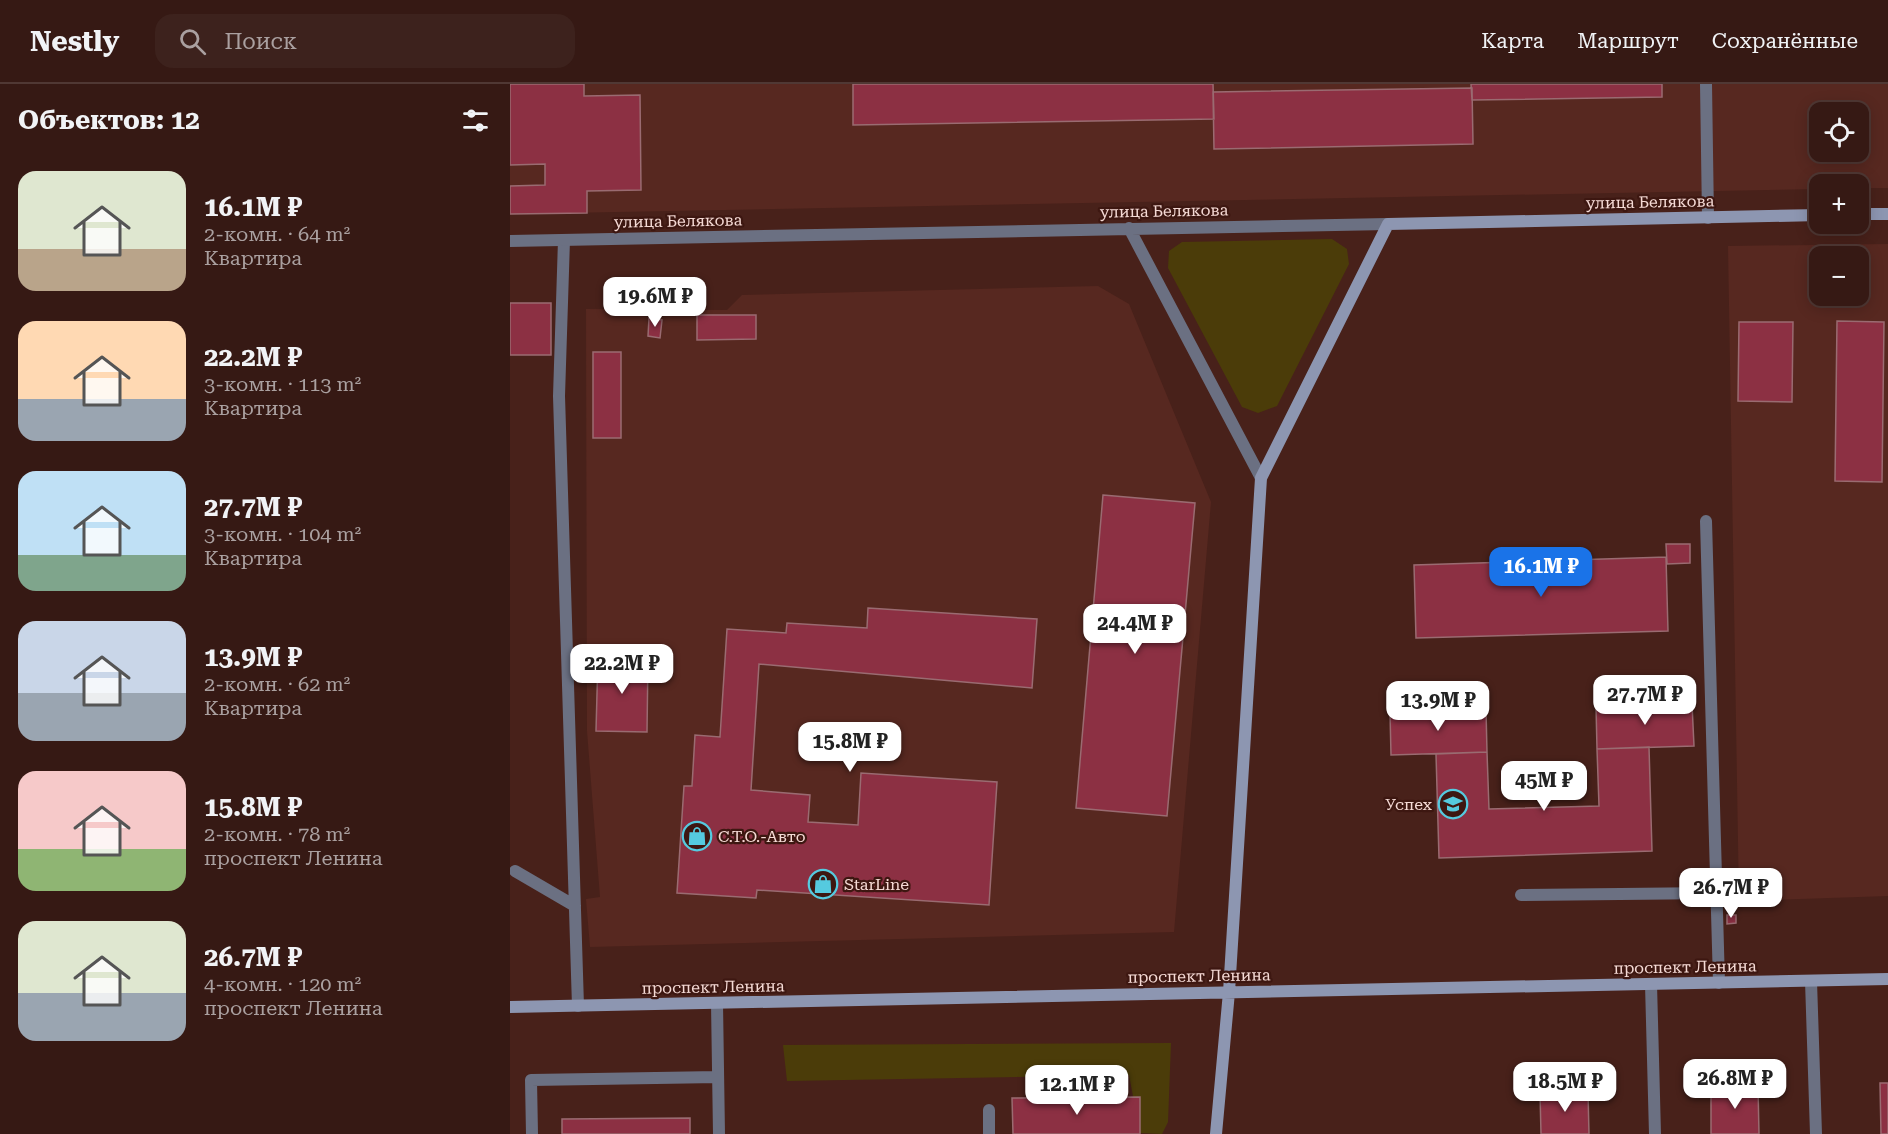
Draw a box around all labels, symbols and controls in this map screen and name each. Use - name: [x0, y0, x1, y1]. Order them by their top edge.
- search box: [155, 14, 575, 68]
- text: Nestly: [30, 25, 119, 58]
- icon: search: [176, 25, 209, 58]
- text: Поиск: [224, 29, 297, 54]
- text: Карта: [1481, 29, 1544, 53]
- text: Маршрут: [1577, 29, 1679, 53]
- text: Сохранённые: [1712, 29, 1858, 53]
- map controls: [1809, 102, 1869, 306]
- button: locate: [1809, 102, 1869, 162]
- icon: filters: [459, 104, 492, 137]
- text: Объектов: 12: [18, 105, 200, 135]
- button: +: [1809, 174, 1869, 234]
- street label: улица Белякова: [1586, 191, 1715, 213]
- text: 16.1M ₽: [204, 192, 302, 222]
- icon: home: [66, 195, 138, 267]
- street label: улица Белякова: [1100, 200, 1229, 222]
- street label: улица Белякова: [614, 210, 743, 232]
- text: 2-комн. · 64 m²: [204, 222, 350, 246]
- text: Квартира: [204, 246, 302, 270]
- button: −: [1809, 246, 1869, 306]
- pin: 19.6M ₽: [600, 277, 710, 328]
- text: 19.6M ₽: [617, 284, 693, 308]
- text: 22.2M ₽: [204, 342, 302, 372]
- icon: home: [66, 345, 138, 417]
- text: 3-комн. · 113 m²: [204, 372, 361, 396]
- text: Квартира: [204, 396, 302, 420]
- text: 27.7M ₽: [204, 492, 302, 522]
- icon: home: [66, 495, 138, 567]
- text: 3-комн. · 104 m²: [204, 522, 361, 546]
- text: Квартира: [204, 546, 302, 570]
- pin: 16.1M ₽: [1486, 547, 1596, 598]
- text: 16.1M ₽: [1503, 554, 1579, 578]
- pin: 24.4M ₽: [1080, 604, 1190, 655]
- text: 24.4M ₽: [1097, 611, 1173, 635]
- text: 13.9M ₽: [204, 642, 302, 672]
- pin: 22.2M ₽: [567, 644, 677, 695]
- icon: home: [66, 645, 138, 717]
- text: 22.2M ₽: [584, 651, 660, 675]
- text: 2-комн. · 62 m²: [204, 672, 350, 696]
- pin: 27.7M ₽: [1590, 675, 1700, 726]
- pin: 13.9M ₽: [1383, 681, 1493, 732]
- text: 27.7M ₽: [1607, 682, 1683, 706]
- text: 13.9M ₽: [1400, 688, 1476, 712]
- text: Квартира: [204, 696, 302, 720]
- pin: 15.8M ₽: [795, 722, 905, 773]
- text: 15.8M ₽: [812, 729, 888, 753]
- pin: 45M ₽: [1502, 761, 1586, 812]
- text: 45M ₽: [1515, 768, 1573, 792]
- school or university icon: Успех: [1437, 788, 1469, 820]
- text: 15.8M ₽: [204, 792, 302, 822]
- icon: home: [66, 795, 138, 867]
- place label: Успех: [1385, 795, 1433, 814]
- shop icon: С.Т.О.-Авто: [681, 820, 713, 852]
- text: 2-комн. · 78 m²: [204, 822, 350, 846]
- place label: С.Т.О.-Авто: [718, 827, 806, 846]
- text: проспект Ленина: [204, 846, 383, 870]
- shop icon: StarLine: [807, 868, 839, 900]
- pin: 26.7M ₽: [1676, 868, 1786, 919]
- place label: StarLine: [844, 875, 909, 894]
- text: 26.7M ₽: [1693, 875, 1769, 899]
- text: 26.7M ₽: [204, 942, 302, 972]
- icon: home: [66, 945, 138, 1017]
- street label: проспект Ленина: [1613, 956, 1757, 978]
- street label: проспект Ленина: [1127, 965, 1271, 987]
- text: 4-комн. · 120 m²: [204, 972, 361, 996]
- street label: проспект Ленина: [641, 976, 785, 998]
- text: проспект Ленина: [204, 996, 383, 1020]
- pin: 26.8M ₽: [1680, 1059, 1790, 1110]
- pin: 18.5M ₽: [1510, 1062, 1620, 1113]
- pin: 12.1M ₽: [1022, 1065, 1132, 1116]
- text: 26.8M ₽: [1697, 1066, 1773, 1090]
- text: 18.5M ₽: [1527, 1069, 1603, 1093]
- text: 12.1M ₽: [1039, 1072, 1115, 1096]

